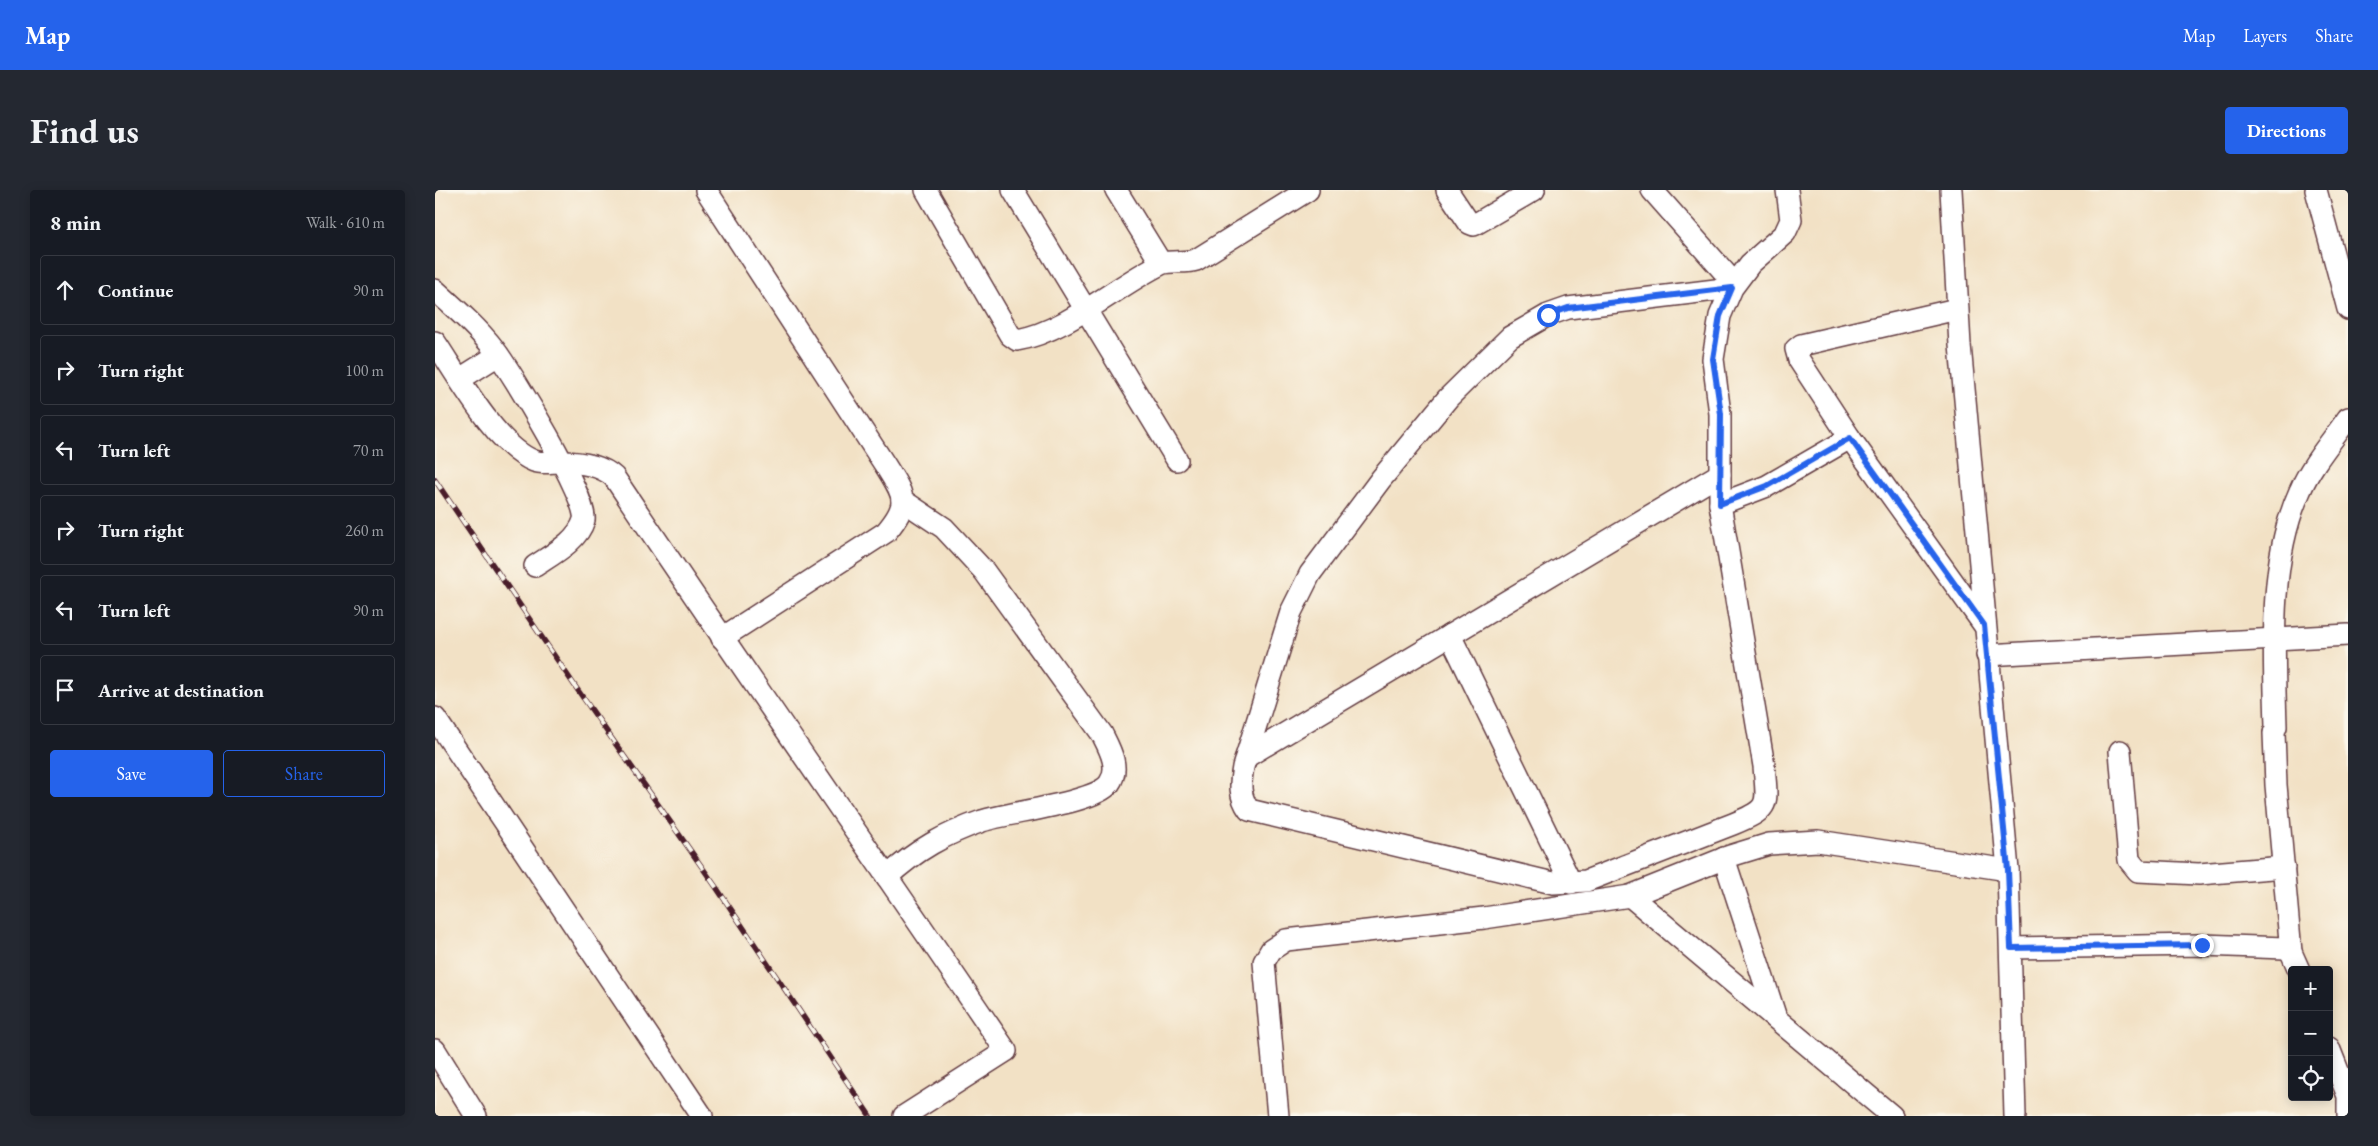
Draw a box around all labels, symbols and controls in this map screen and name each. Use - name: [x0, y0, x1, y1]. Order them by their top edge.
- text: Map: [25, 20, 70, 51]
- text: Map: [2183, 24, 2215, 47]
- text: Layers: [2243, 24, 2287, 47]
- text: Share: [2315, 24, 2353, 47]
- button: Directions: [2225, 107, 2348, 154]
- text: Find us: [30, 108, 139, 153]
- text: 8 min: [50, 209, 101, 236]
- text: Walk · 610 m: [306, 212, 385, 233]
- icon: ahead: [51, 276, 79, 304]
- text: Continue: [98, 278, 173, 303]
- text: 90 m: [353, 280, 384, 301]
- route start: [1537, 304, 1560, 327]
- icon: right: [51, 356, 79, 384]
- text: Turn right: [98, 358, 184, 383]
- text: 100 m: [345, 360, 384, 381]
- icon: left: [51, 436, 79, 464]
- text: Turn left: [98, 438, 170, 463]
- text: 70 m: [353, 440, 384, 461]
- icon: right: [51, 516, 79, 544]
- text: Turn right: [98, 518, 184, 543]
- text: 260 m: [345, 520, 384, 541]
- icon: left: [51, 596, 79, 624]
- text: Turn left: [98, 598, 170, 623]
- text: 90 m: [353, 600, 384, 621]
- icon: arrive: [51, 676, 79, 704]
- text: Arrive at destination: [98, 678, 264, 703]
- button: Save: [50, 750, 213, 797]
- button: Share: [223, 750, 385, 797]
- route end: [2191, 934, 2214, 957]
- map controls: [2288, 966, 2333, 1101]
- button: +: [2288, 966, 2333, 1011]
- button: −: [2288, 1011, 2333, 1056]
- button: locate: [2288, 1056, 2333, 1101]

